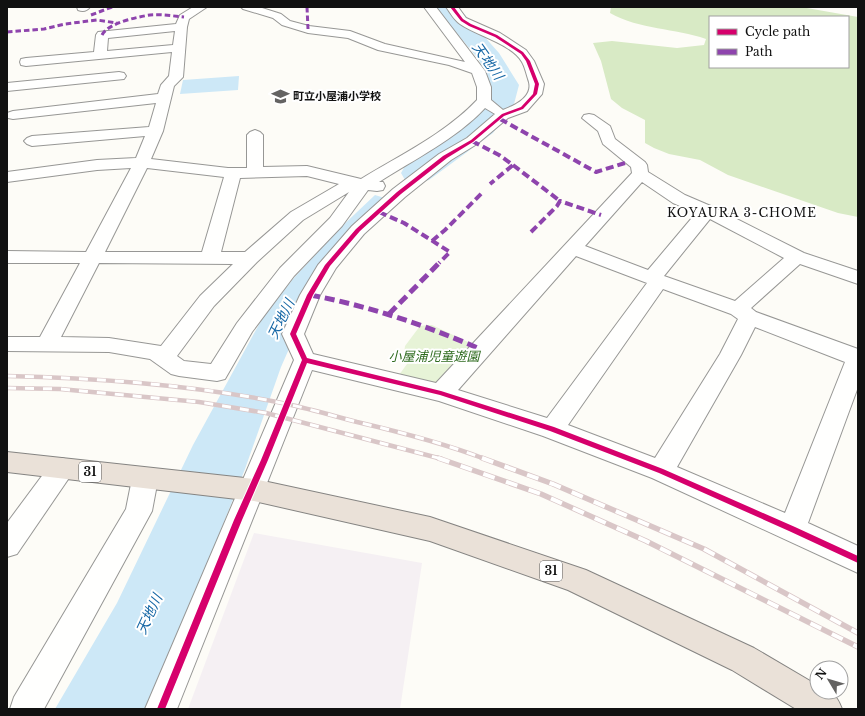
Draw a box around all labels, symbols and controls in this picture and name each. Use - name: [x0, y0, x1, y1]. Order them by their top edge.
- legend: [709, 16, 849, 68]
- text: Cycle path: [745, 24, 810, 39]
- water label: 天地川: [469, 39, 509, 85]
- text: Path: [745, 44, 773, 59]
- school or university icon: 町立小屋浦小学校: [270, 86, 290, 106]
- place label: 町立小屋浦小学校: [293, 89, 381, 103]
- district label: KOYAURA 3-CHOME: [667, 205, 817, 220]
- water label: 天地川: [264, 294, 299, 342]
- park label: 小屋浦児童遊園: [388, 348, 481, 365]
- road number: 31: [79, 462, 101, 482]
- road number: 31: [540, 561, 562, 581]
- water label: 天地川: [132, 589, 167, 637]
- north arrow: [809, 660, 849, 700]
- text: N: [812, 665, 830, 682]

